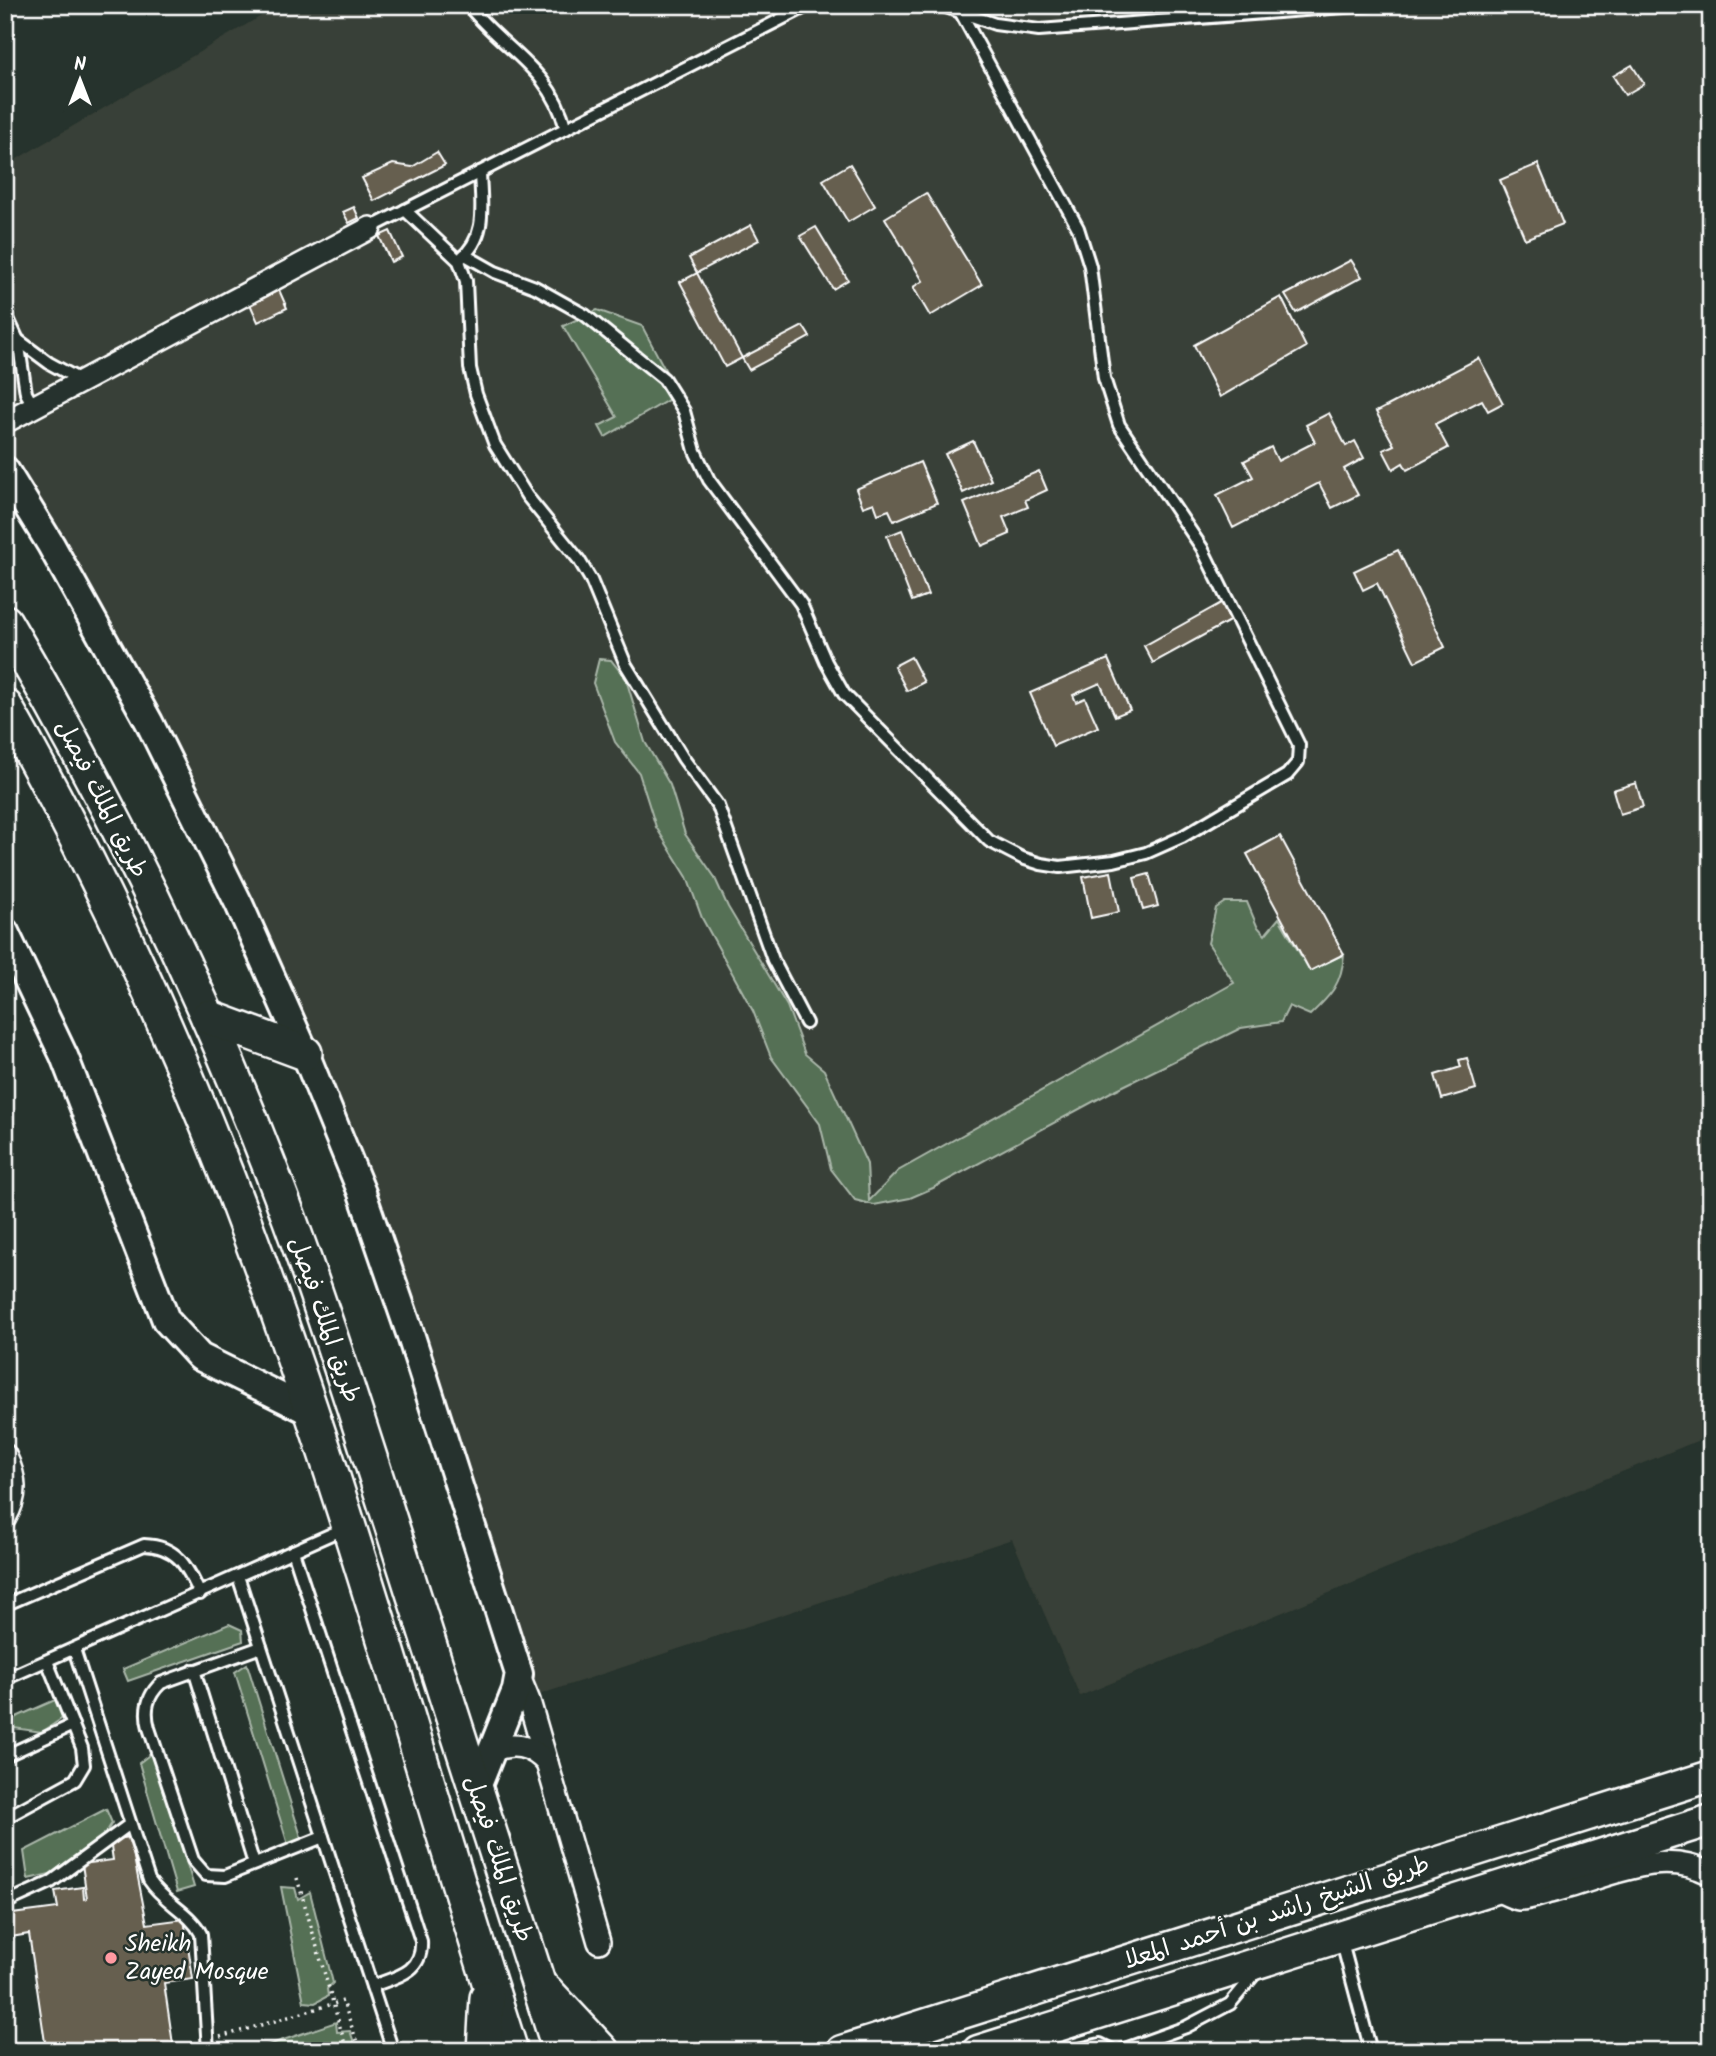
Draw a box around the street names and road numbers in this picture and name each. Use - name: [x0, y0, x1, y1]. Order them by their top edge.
- street label: طريق الملك فيصل: [44, 713, 158, 885]
- street label: طريق الملك فيصل: [277, 1232, 371, 1408]
- street label: طريق الملك فيصل: [453, 1770, 543, 1948]
- street label: طريق الشيخ راشد بن أحمد المعلا: [1119, 1845, 1435, 1981]

